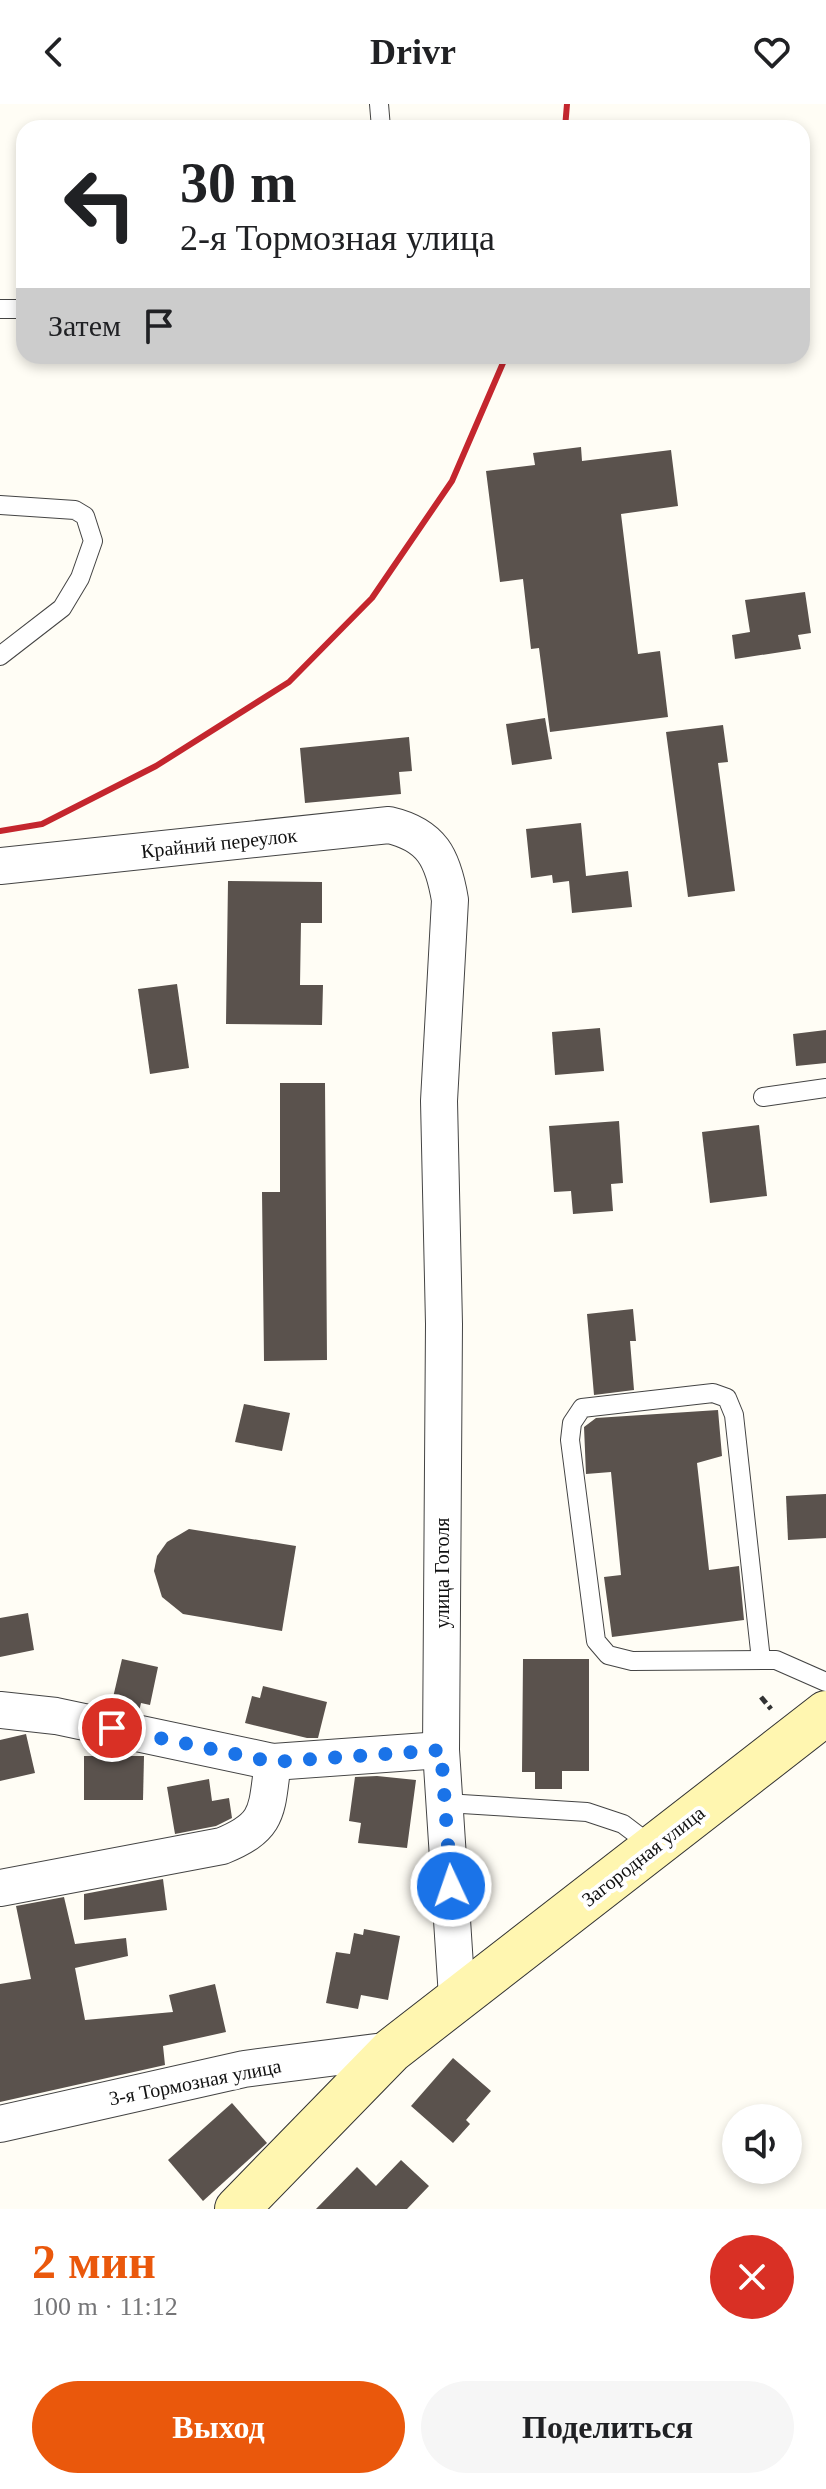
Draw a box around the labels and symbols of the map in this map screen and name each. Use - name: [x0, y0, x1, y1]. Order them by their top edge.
- street label: Крайний переулок: [140, 824, 299, 863]
- street label: улица Гоголя: [431, 1518, 454, 1628]
- pin: [78, 1694, 146, 1762]
- street label: Загородная улица: [577, 1801, 709, 1911]
- position arrow: [409, 1844, 493, 1928]
- street label: 3-я Тормозная улица: [107, 2054, 283, 2110]

